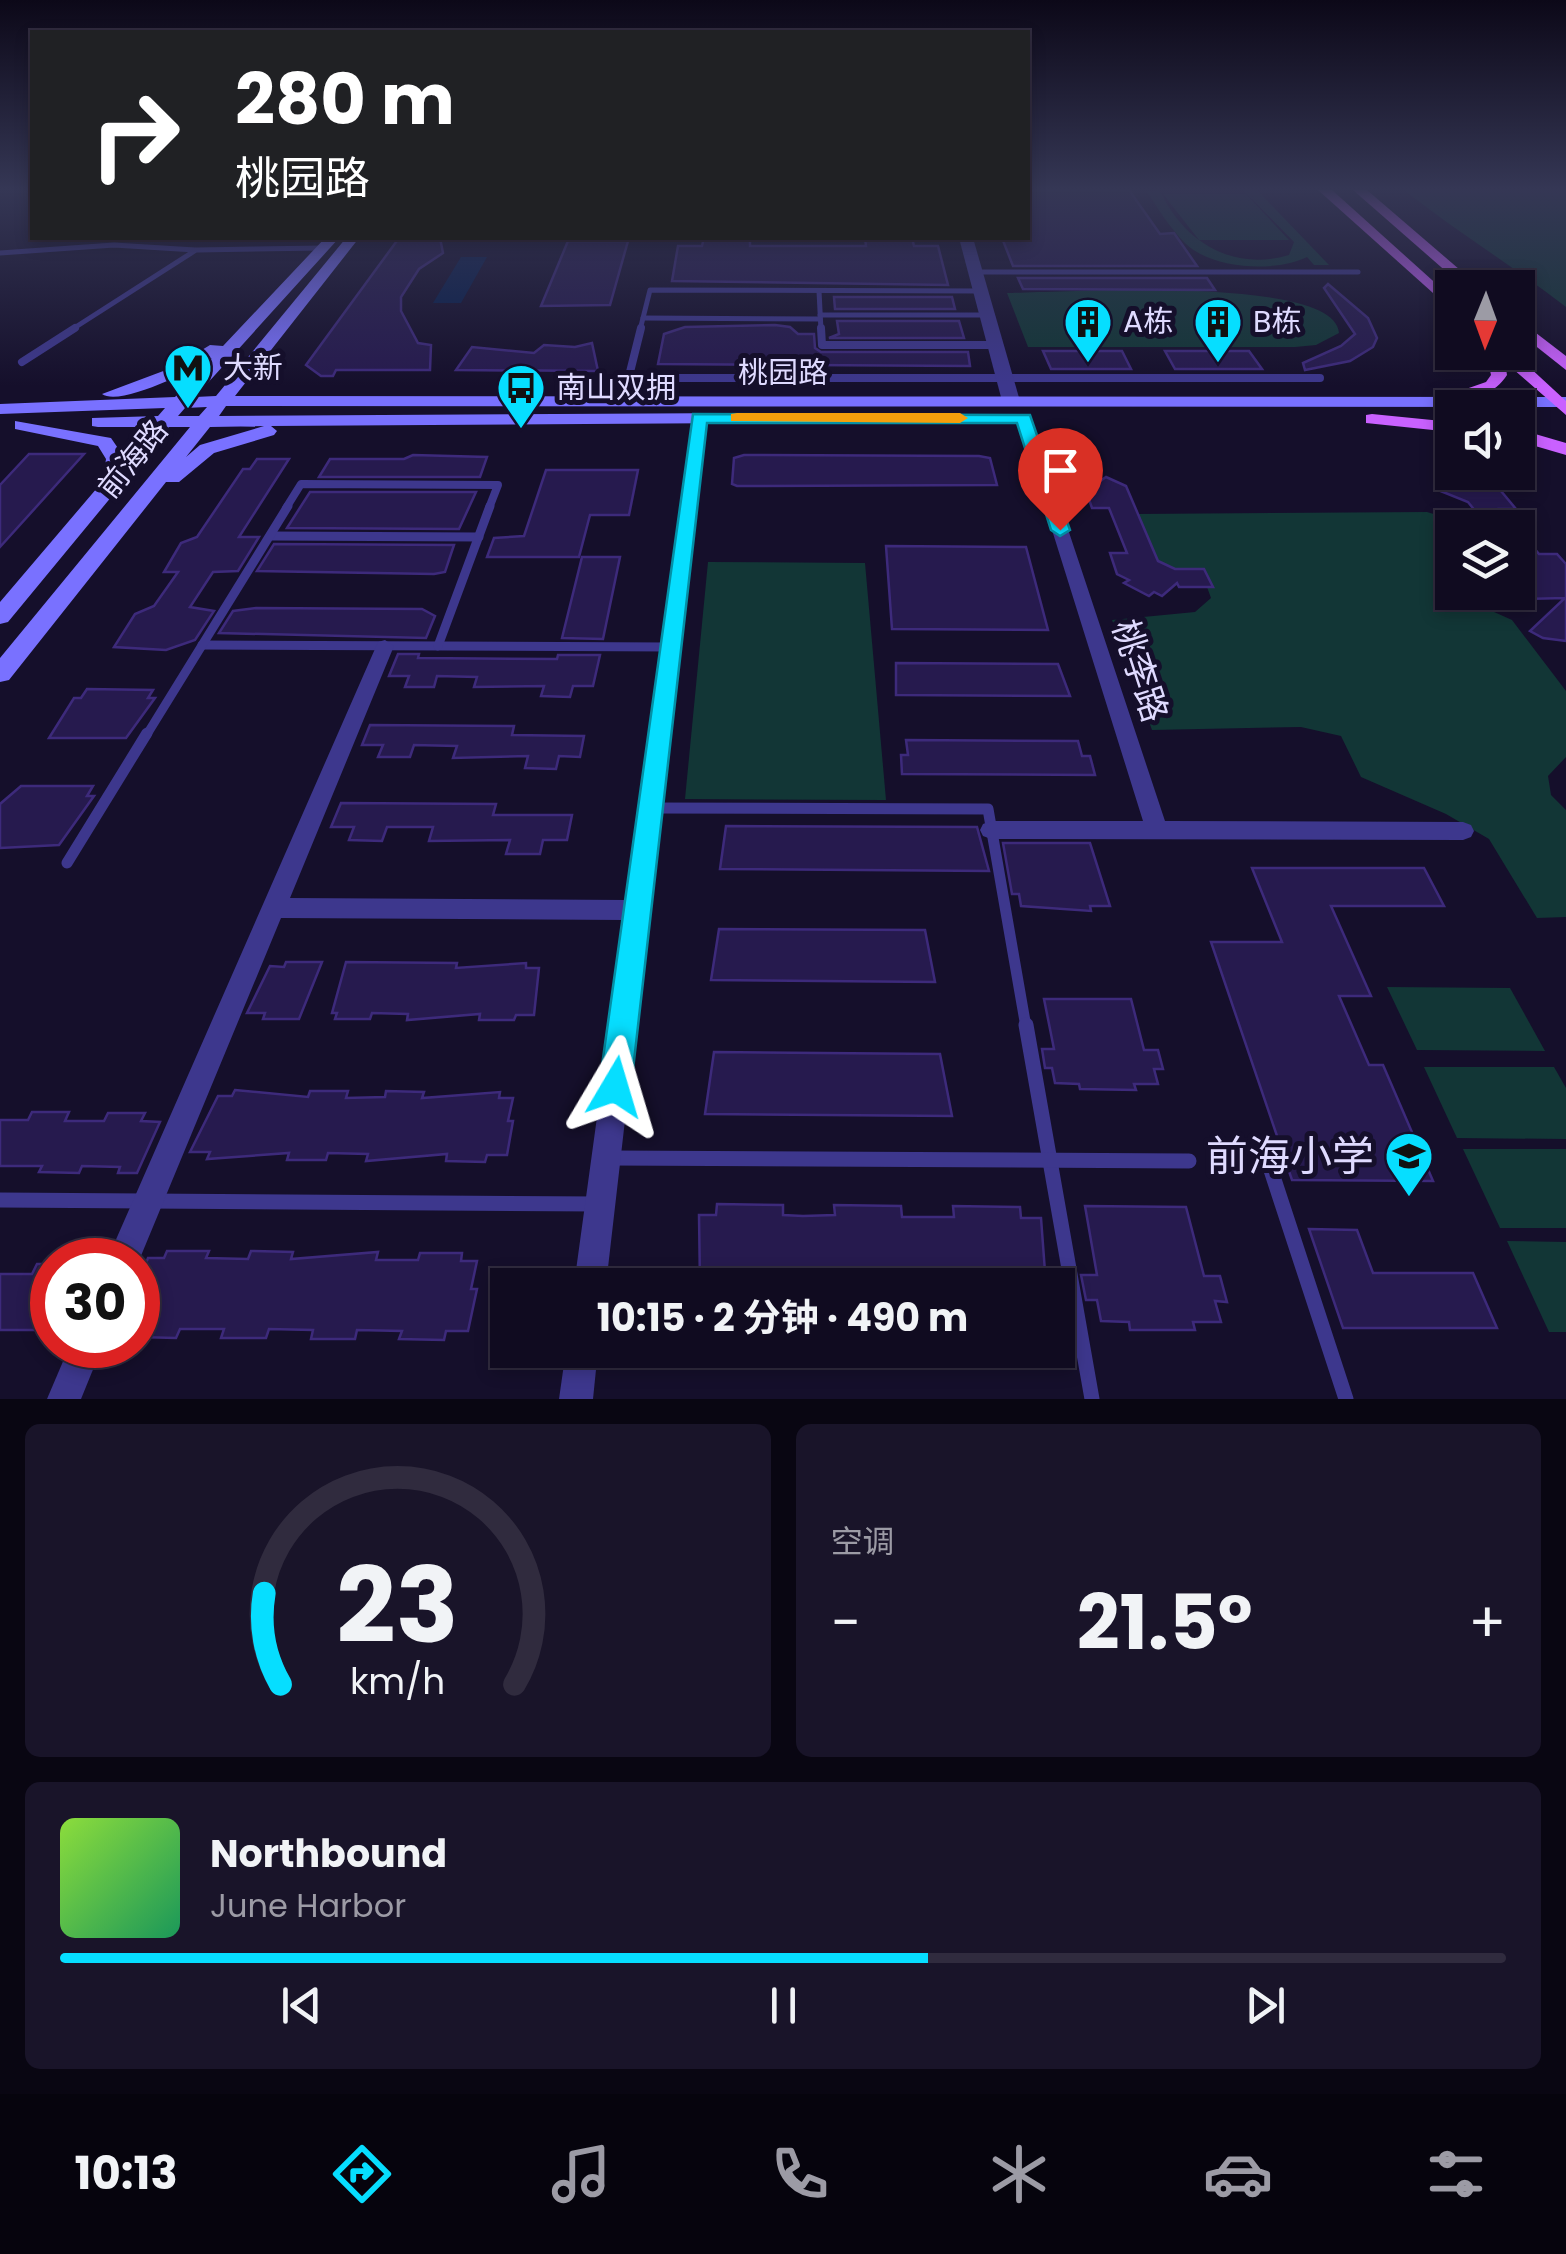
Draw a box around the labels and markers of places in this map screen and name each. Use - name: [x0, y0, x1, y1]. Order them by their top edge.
- building icon: A栋: [1062, 296, 1114, 364]
- building icon: B栋: [1192, 296, 1244, 364]
- place label: A栋: [1123, 300, 1173, 343]
- place label: B栋: [1253, 300, 1301, 343]
- metro station icon: 大新: [162, 342, 214, 410]
- place label: 大新: [223, 346, 283, 389]
- bus stop icon: 南山双拥: [495, 362, 547, 430]
- place label: 南山双拥: [556, 366, 676, 409]
- pin: [1018, 428, 1103, 531]
- place label: 前海小学: [1206, 1127, 1374, 1186]
- school or university icon: 前海小学: [1383, 1130, 1435, 1198]

